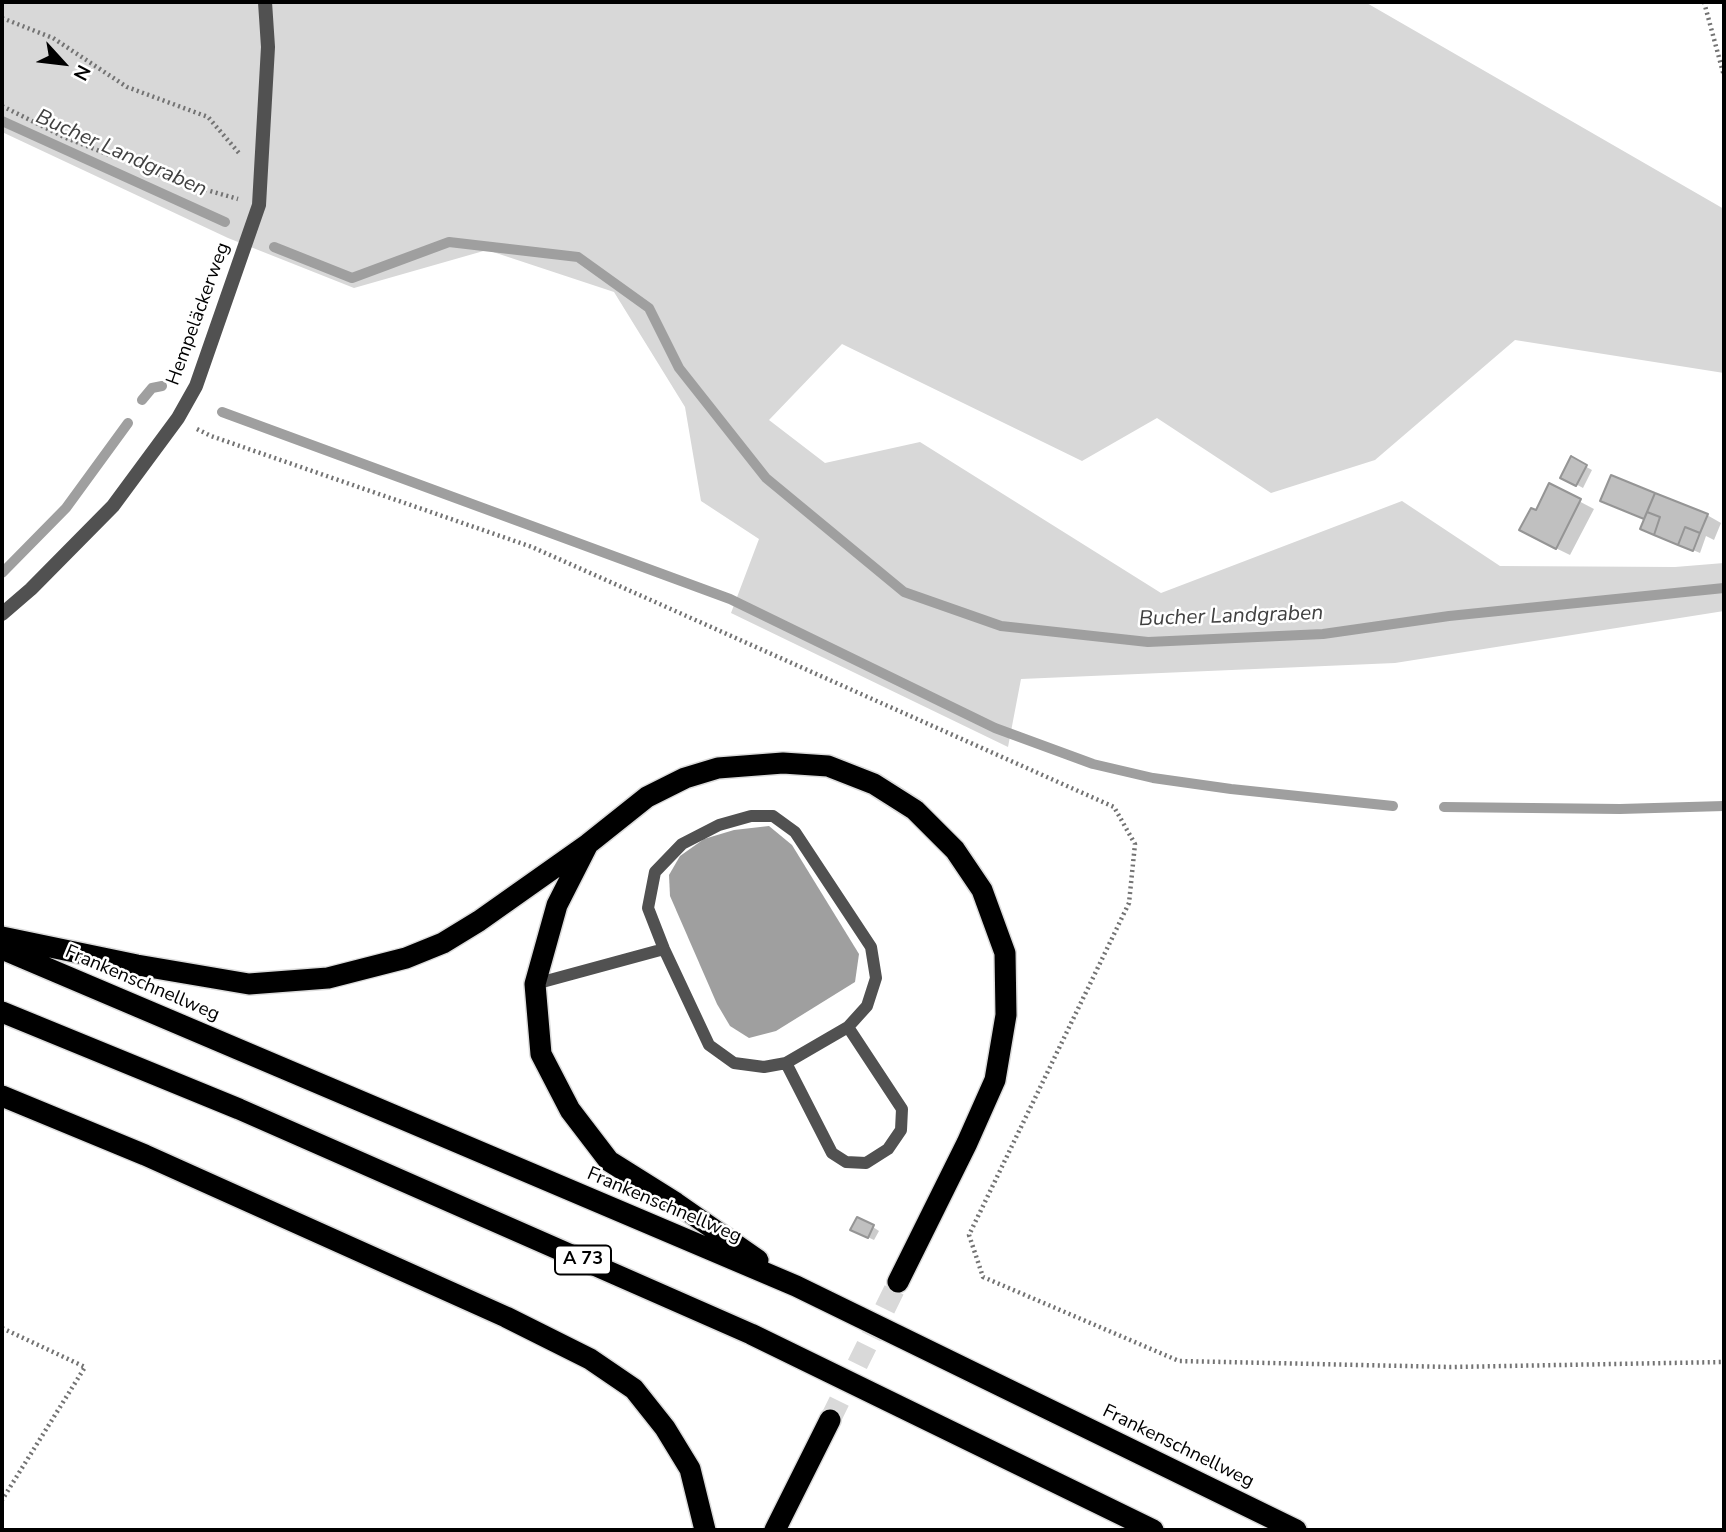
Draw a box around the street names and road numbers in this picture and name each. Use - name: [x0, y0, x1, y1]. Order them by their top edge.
- street label: Hempeläckerweg: [163, 239, 235, 389]
- street label: Frankenschnellweg: [61, 941, 223, 1027]
- street label: Frankenschnellweg: [583, 1163, 745, 1249]
- road number: A 73: [555, 1246, 611, 1274]
- street label: Frankenschnellweg: [1099, 1400, 1257, 1494]

